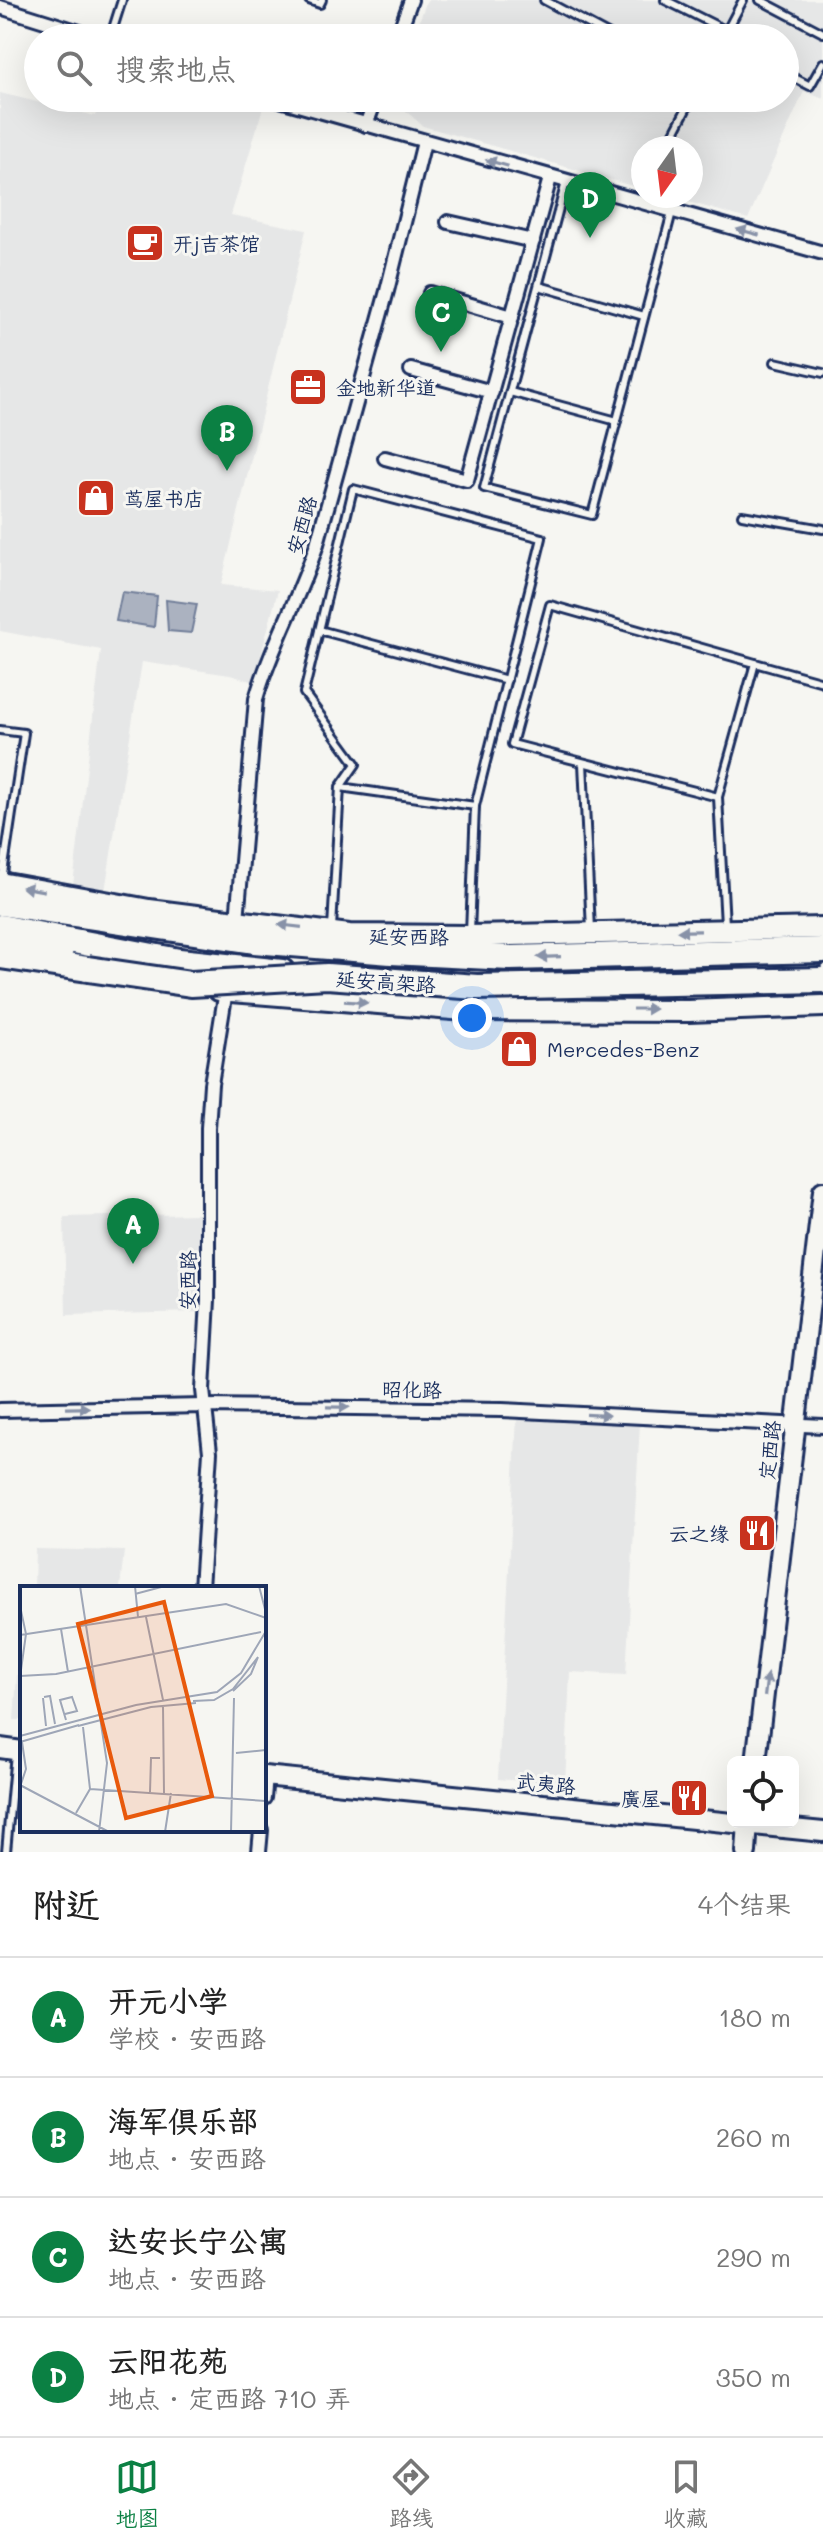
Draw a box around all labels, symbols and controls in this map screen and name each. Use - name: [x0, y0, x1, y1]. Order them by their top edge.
- search box: [24, 24, 799, 112]
- icon: search: [52, 46, 96, 90]
- text: 搜索地点: [116, 48, 236, 88]
- north arrow: [631, 136, 703, 208]
- one-way arrow: [485, 156, 509, 169]
- pin: D: [564, 172, 616, 238]
- cafe icon: 开j吉茶馆: [124, 222, 166, 264]
- one-way arrow: [735, 226, 760, 238]
- place label: 开j吉茶馆: [173, 230, 260, 256]
- pin: C: [415, 286, 467, 352]
- office icon: 金地新华道: [287, 366, 329, 408]
- place label: 金地新华道: [336, 374, 436, 400]
- pin: B: [201, 405, 253, 471]
- shop icon: 茑屋书店: [75, 477, 117, 519]
- place label: 茑屋书店: [124, 485, 204, 511]
- street label: 安西路: [280, 492, 322, 557]
- one-way arrow: [20, 882, 45, 894]
- one-way arrow: [277, 920, 302, 933]
- street label: 延安西路: [369, 922, 450, 950]
- one-way arrow: [676, 925, 701, 938]
- one-way arrow: [536, 950, 561, 963]
- street label: 延安高架路: [335, 965, 438, 998]
- one-way arrow: [344, 996, 369, 1009]
- your location: [452, 998, 492, 1038]
- one-way arrow: [632, 1003, 657, 1015]
- shop icon: Mercedes-Benz: [498, 1028, 540, 1070]
- place label: Mercedes-Benz: [547, 1036, 700, 1062]
- pin: A: [107, 1198, 159, 1264]
- street label: 安西路: [173, 1249, 201, 1310]
- street label: 昭化路: [382, 1375, 443, 1403]
- one-way arrow: [326, 1401, 351, 1414]
- one-way arrow: [66, 1402, 91, 1414]
- one-way arrow: [586, 1408, 611, 1421]
- street label: 定西路: [753, 1418, 785, 1481]
- restaurant icon: 云之缘: [736, 1512, 778, 1554]
- place label: 云之缘: [669, 1520, 729, 1546]
- inset map: [20, 1586, 266, 1832]
- one-way arrow: [760, 1672, 773, 1697]
- map controls: [727, 1756, 799, 1828]
- button: locate: [727, 1756, 799, 1828]
- street label: 武夷路: [515, 1767, 578, 1799]
- restaurant icon: 廣屋: [668, 1777, 710, 1819]
- place label: 廣屋: [621, 1785, 661, 1811]
- text: 附近: [32, 1881, 100, 1926]
- text: 4个结果: [698, 1887, 791, 1921]
- text: 开元小学: [108, 1980, 228, 2020]
- text: A: [49, 2000, 67, 2034]
- text: 180 m: [719, 2000, 791, 2034]
- text: 学校 · 安西路: [108, 2021, 266, 2055]
- text: 海军俱乐部: [108, 2100, 258, 2140]
- text: B: [49, 2120, 67, 2154]
- text: 260 m: [716, 2120, 791, 2154]
- text: 地点 · 安西路: [108, 2141, 266, 2175]
- text: 达安长宁公寓: [108, 2220, 288, 2260]
- text: C: [48, 2240, 68, 2274]
- text: 290 m: [716, 2240, 791, 2274]
- text: 地点 · 安西路: [108, 2261, 266, 2295]
- text: 云阳花苑: [108, 2340, 228, 2380]
- text: D: [49, 2360, 67, 2394]
- text: 350 m: [716, 2360, 791, 2394]
- text: 地点 · 定西路 710 弄: [108, 2381, 351, 2415]
- tab: 地图: [115, 2455, 159, 2532]
- tab: 路线: [389, 2455, 434, 2532]
- tab: 收藏: [664, 2455, 708, 2532]

